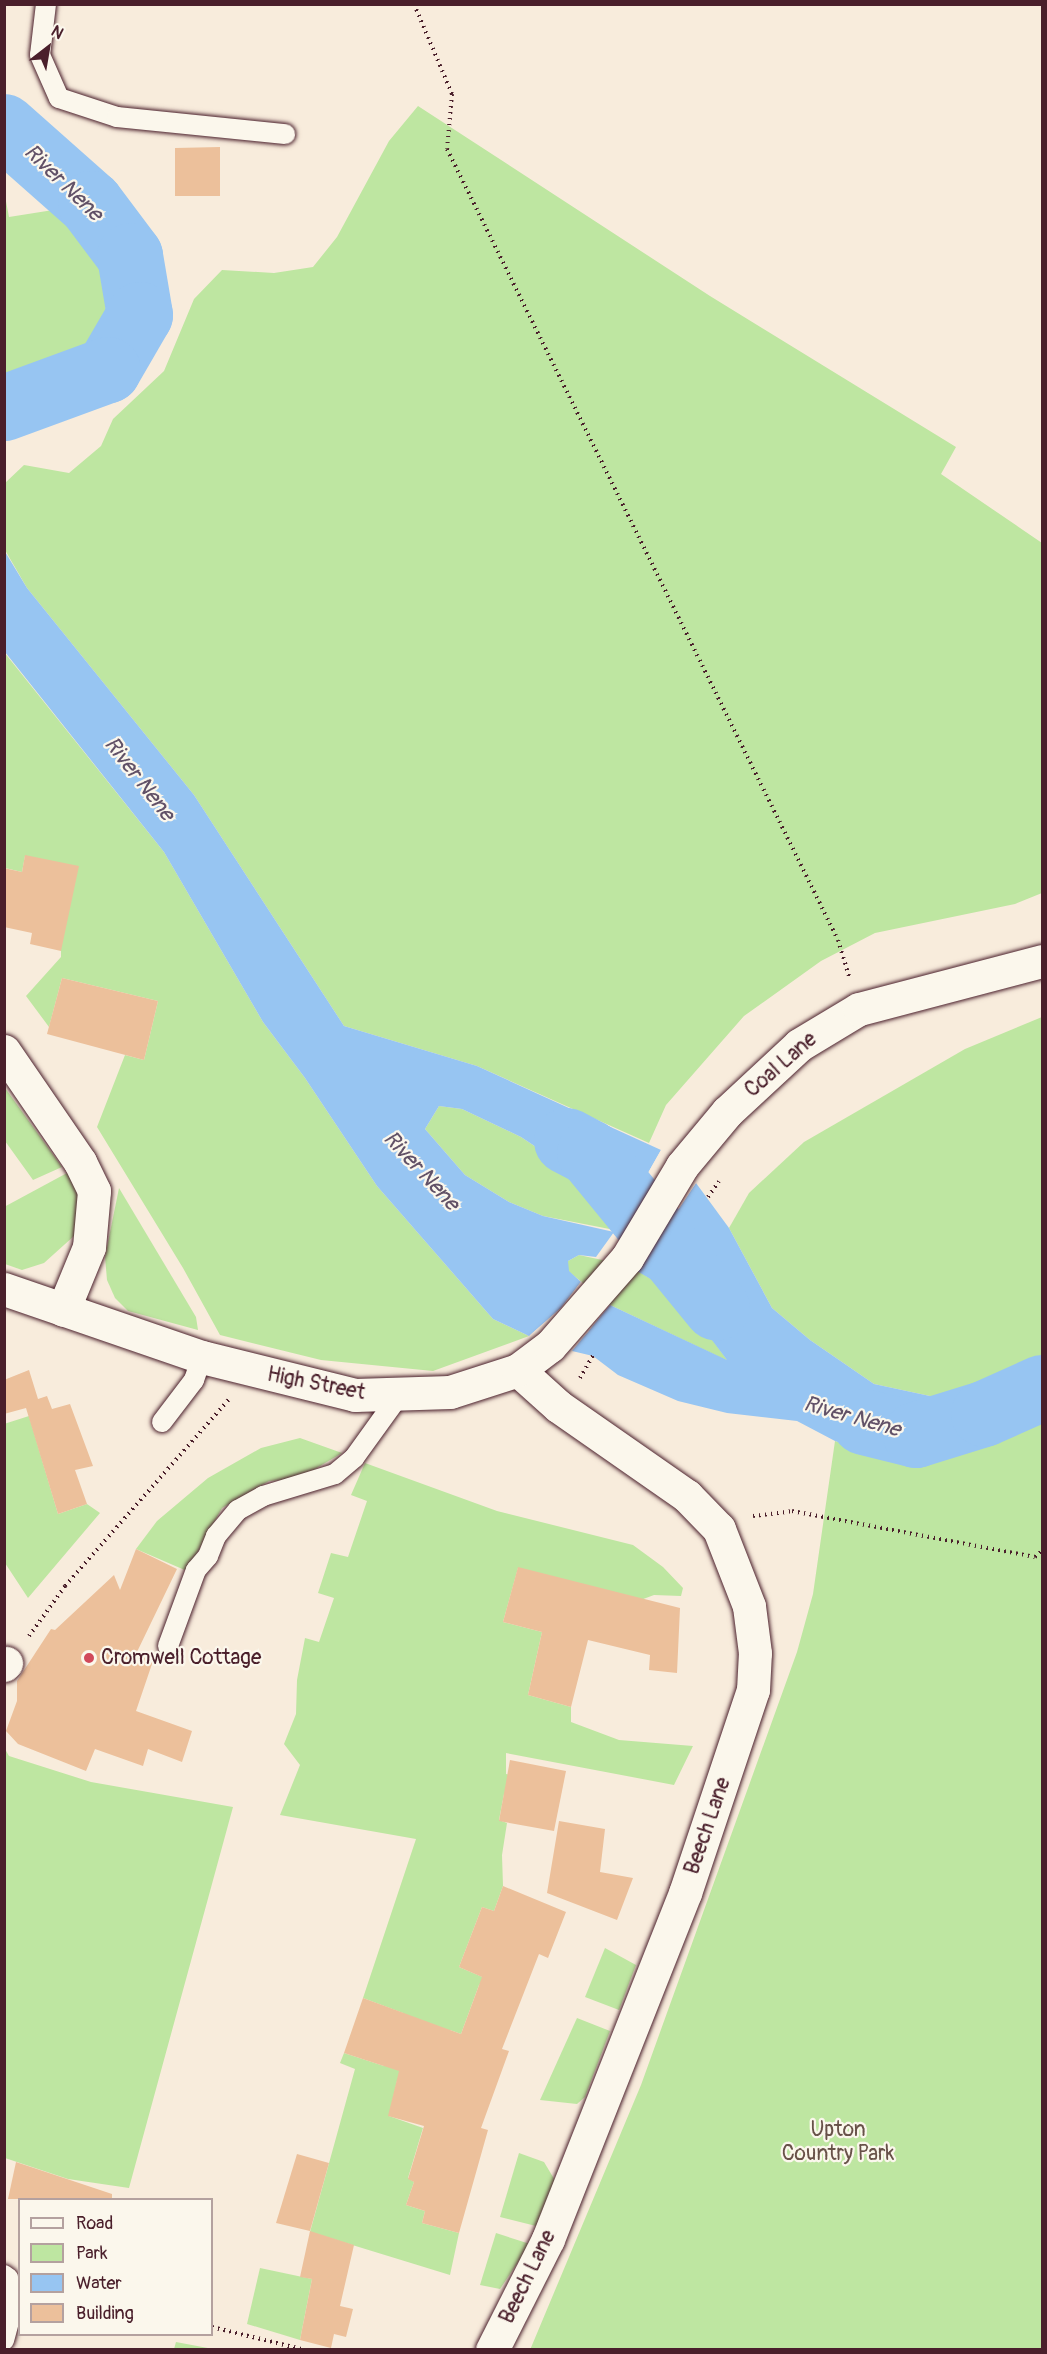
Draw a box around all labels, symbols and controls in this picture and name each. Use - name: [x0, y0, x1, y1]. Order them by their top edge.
- north arrow: [18, 18, 78, 78]
- text: N: [47, 21, 67, 44]
- water label: River Nene: [18, 139, 108, 227]
- water label: River Nene: [98, 732, 180, 826]
- street label: Coal Lane: [740, 1027, 822, 1103]
- water label: River Nene: [377, 1126, 465, 1216]
- street label: High Street: [265, 1362, 367, 1406]
- water label: River Nene: [801, 1391, 903, 1443]
- place label: Cromwell Cottage: [101, 1645, 261, 1671]
- marker: Cromwell Cottage: [82, 1651, 96, 1665]
- street label: Beech Lane: [680, 1774, 736, 1878]
- park label: Upton Country Park: [782, 2117, 894, 2167]
- legend: [18, 2198, 213, 2336]
- text: Road: [76, 2212, 113, 2235]
- street label: Beech Lane: [495, 2226, 561, 2328]
- text: Park: [76, 2242, 108, 2265]
- text: Water: [76, 2272, 122, 2295]
- text: Building: [76, 2302, 134, 2325]

